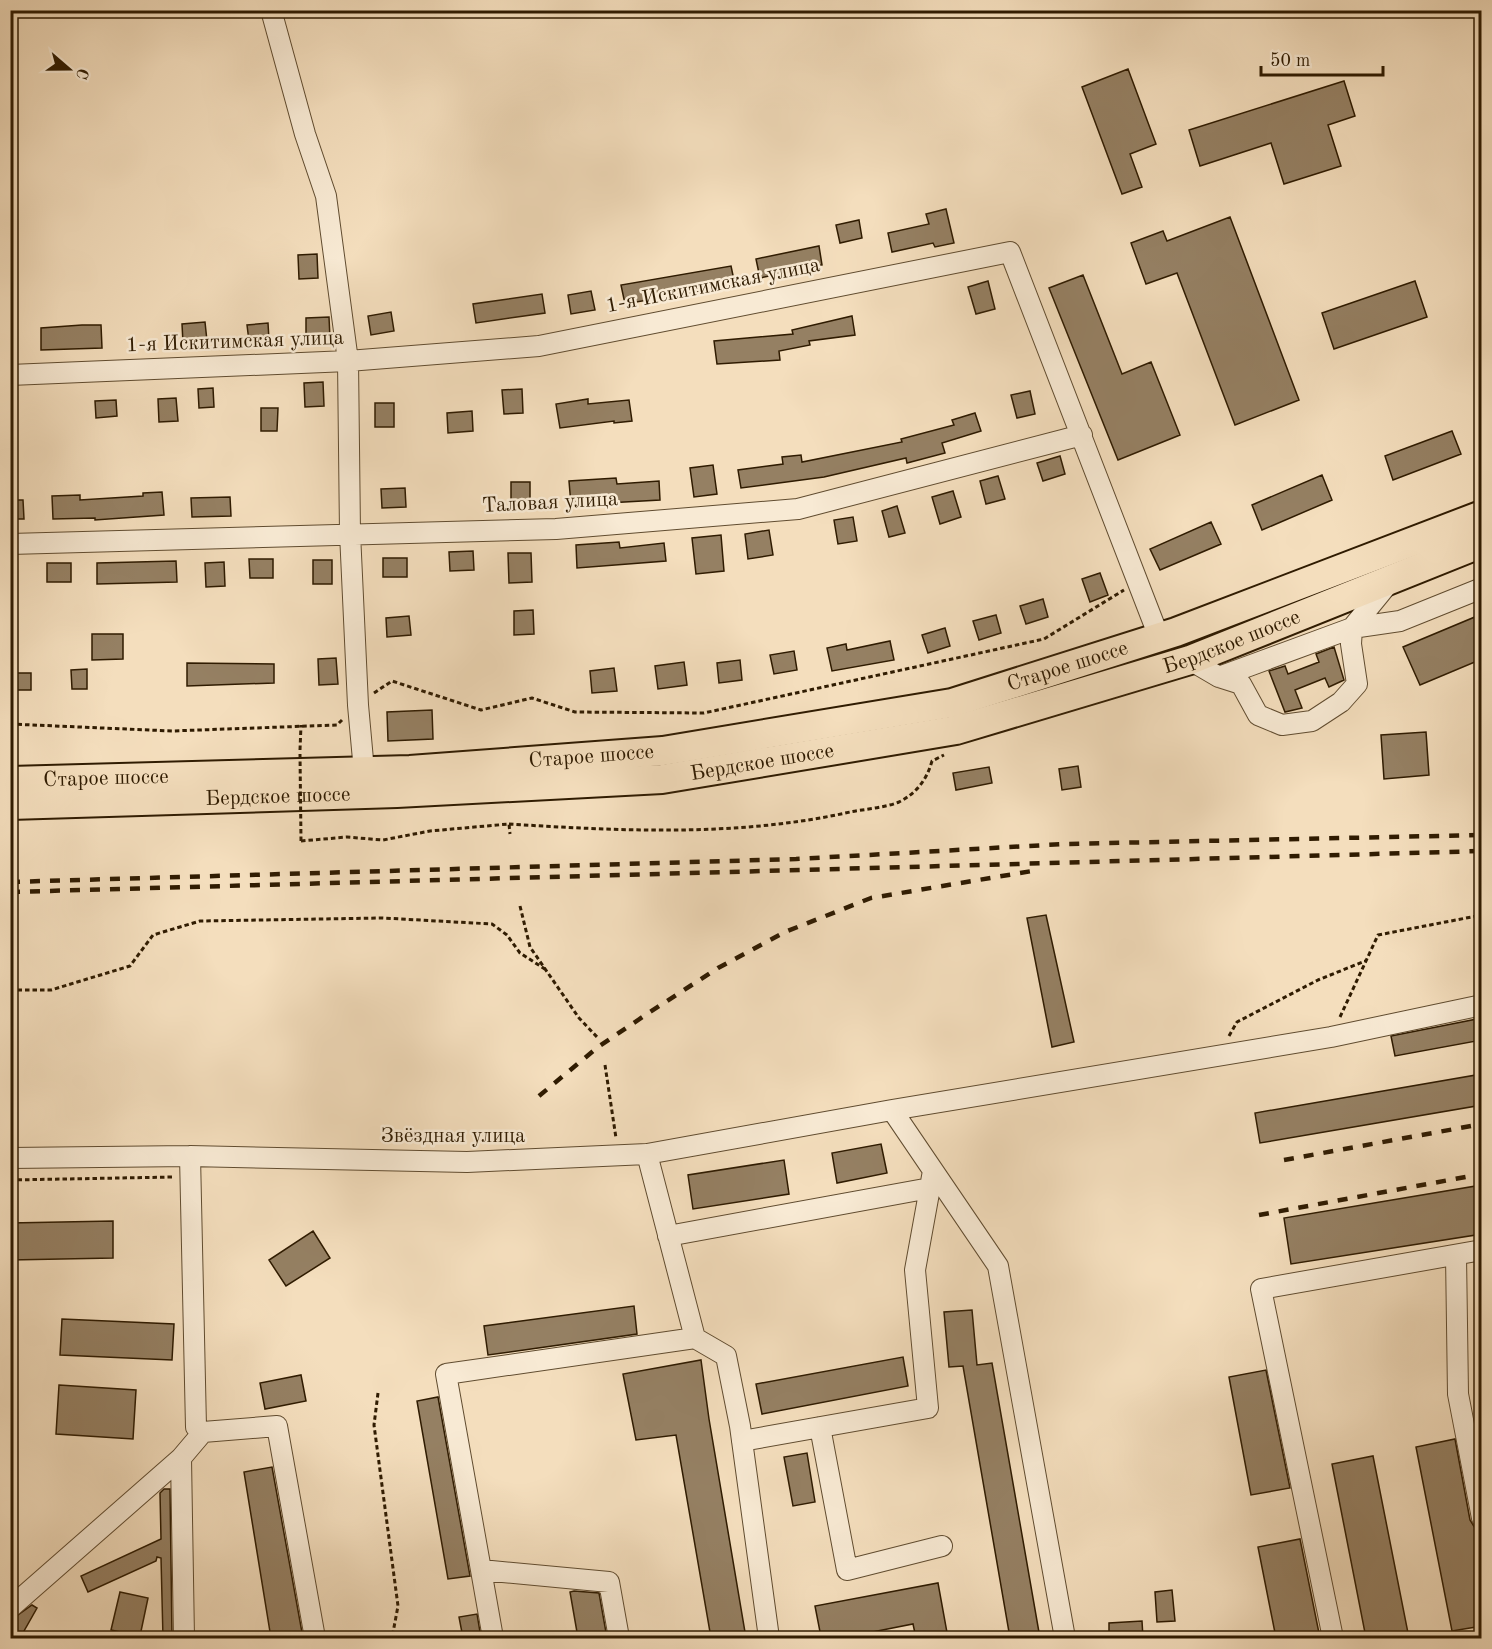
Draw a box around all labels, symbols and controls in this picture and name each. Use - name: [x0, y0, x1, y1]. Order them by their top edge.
- north arrow: [39, 39, 99, 99]
- scale bar: [1261, 39, 1382, 77]
- text: 50 m: [1270, 52, 1310, 70]
- text: С: [72, 66, 91, 81]
- street label: 1-я Искитимская улица: [604, 255, 822, 317]
- street label: 1-я Искитимская улица: [126, 328, 344, 356]
- street label: Таловая улица: [481, 489, 619, 517]
- street label: Бердское шоссе: [1161, 606, 1303, 678]
- street label: Старое шоссе: [1004, 637, 1131, 695]
- street label: Бердское шоссе: [689, 740, 835, 785]
- street label: Старое шоссе: [528, 741, 655, 772]
- street label: Старое шоссе: [43, 766, 169, 791]
- street label: Бердское шоссе: [205, 784, 351, 809]
- street label: Звёздная улица: [381, 1126, 525, 1147]

